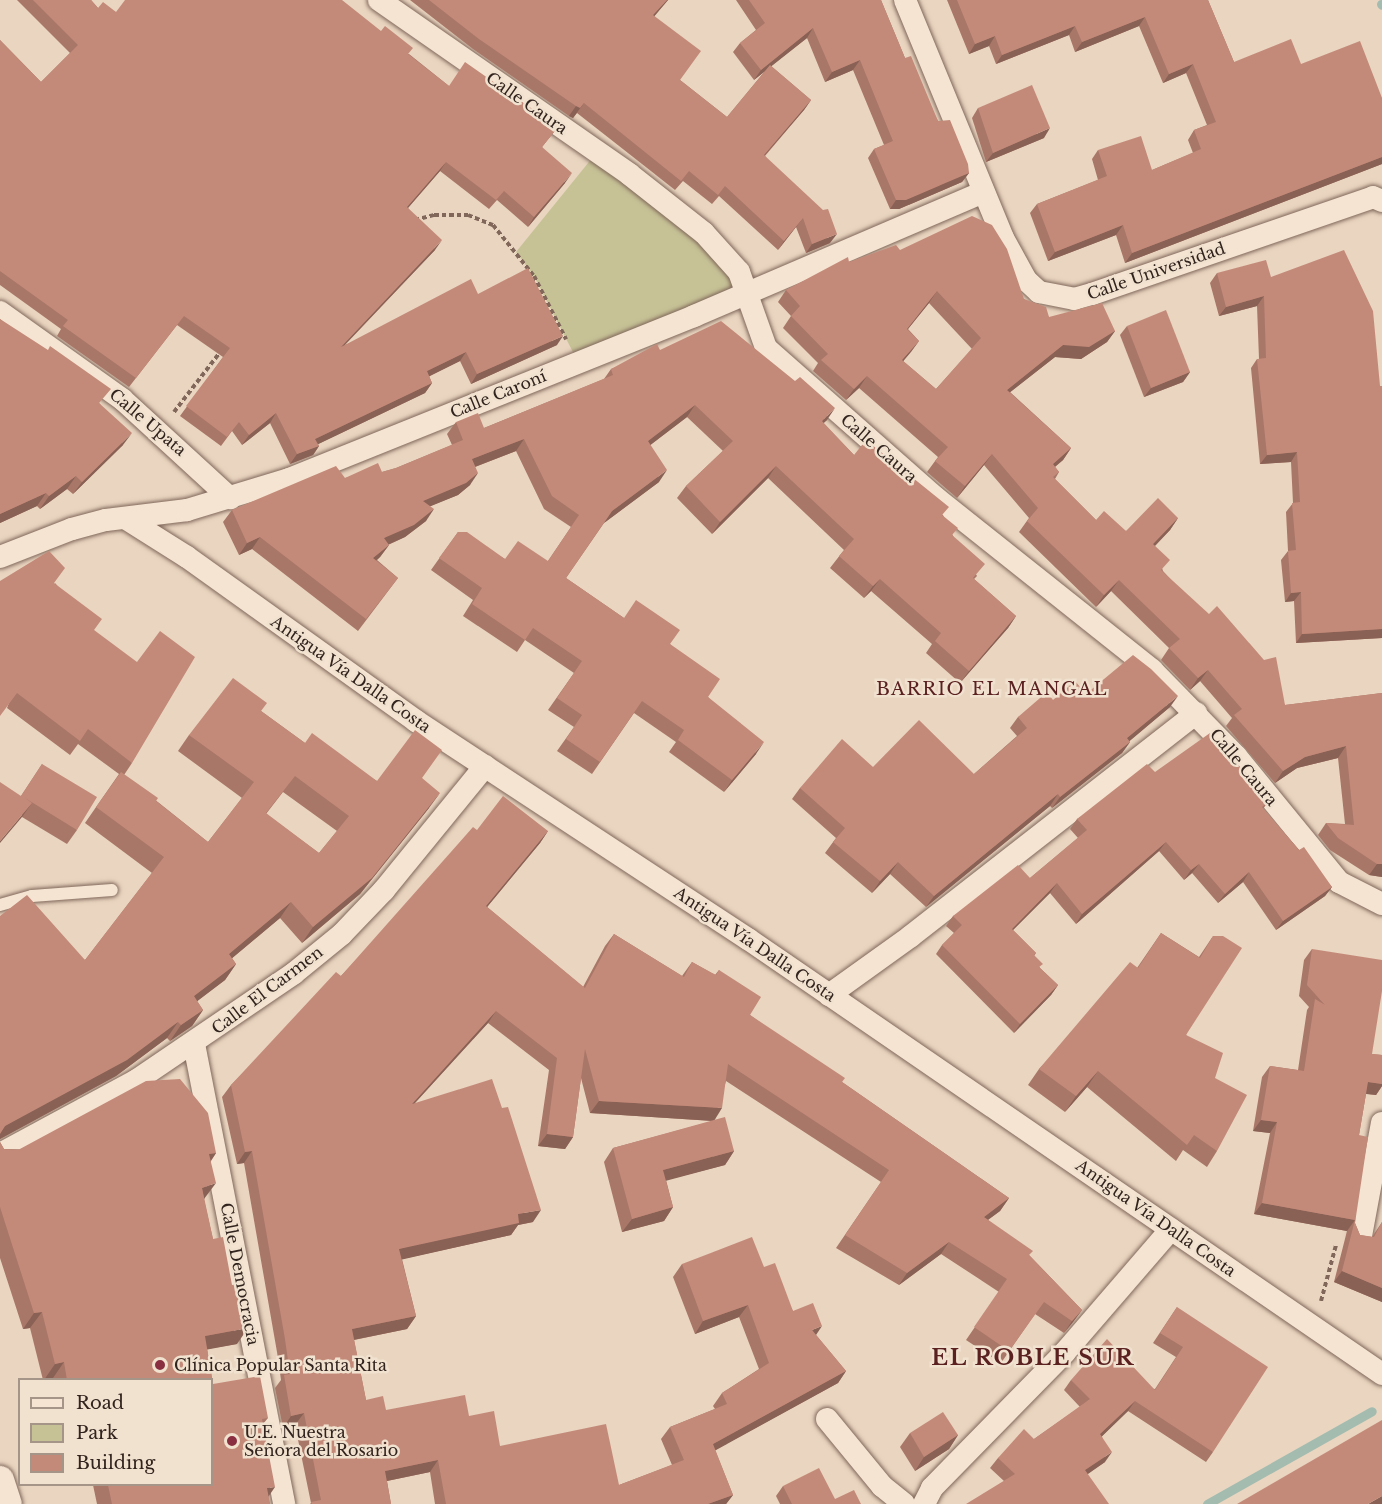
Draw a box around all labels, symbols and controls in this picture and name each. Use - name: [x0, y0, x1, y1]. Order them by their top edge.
- street label: Calle Caura: [483, 68, 571, 138]
- street label: Calle Universidad: [1084, 238, 1228, 304]
- street label: Calle Caroní: [447, 366, 549, 422]
- street label: Calle Upata: [106, 384, 190, 460]
- street label: Calle Caura: [837, 410, 921, 486]
- street label: Antigua Vía Dalla Costa: [267, 611, 435, 737]
- district label: BARRIO EL MANGAL: [876, 678, 1108, 700]
- street label: Calle Caura: [1206, 725, 1282, 809]
- street label: Antigua Vía Dalla Costa: [670, 882, 840, 1006]
- street label: Calle El Carmen: [208, 942, 326, 1038]
- street label: Antigua Vía Dalla Costa: [1072, 1155, 1240, 1281]
- street label: Calle Democracia: [217, 1201, 263, 1347]
- district label: EL ROBLE SUR: [931, 1345, 1135, 1371]
- place label: Clínica Popular Santa Rita: [174, 1355, 388, 1375]
- marker: Clínica Popular Santa Rita: [151, 1356, 169, 1374]
- legend: [18, 1378, 213, 1486]
- text: Road: [76, 1392, 124, 1414]
- text: Park: [76, 1422, 118, 1444]
- place label: U.E. Nuestra Señora del Rosario: [244, 1422, 398, 1460]
- marker: U.E. Nuestra Señora del Rosario: [225, 1434, 239, 1448]
- text: Building: [76, 1452, 155, 1474]

